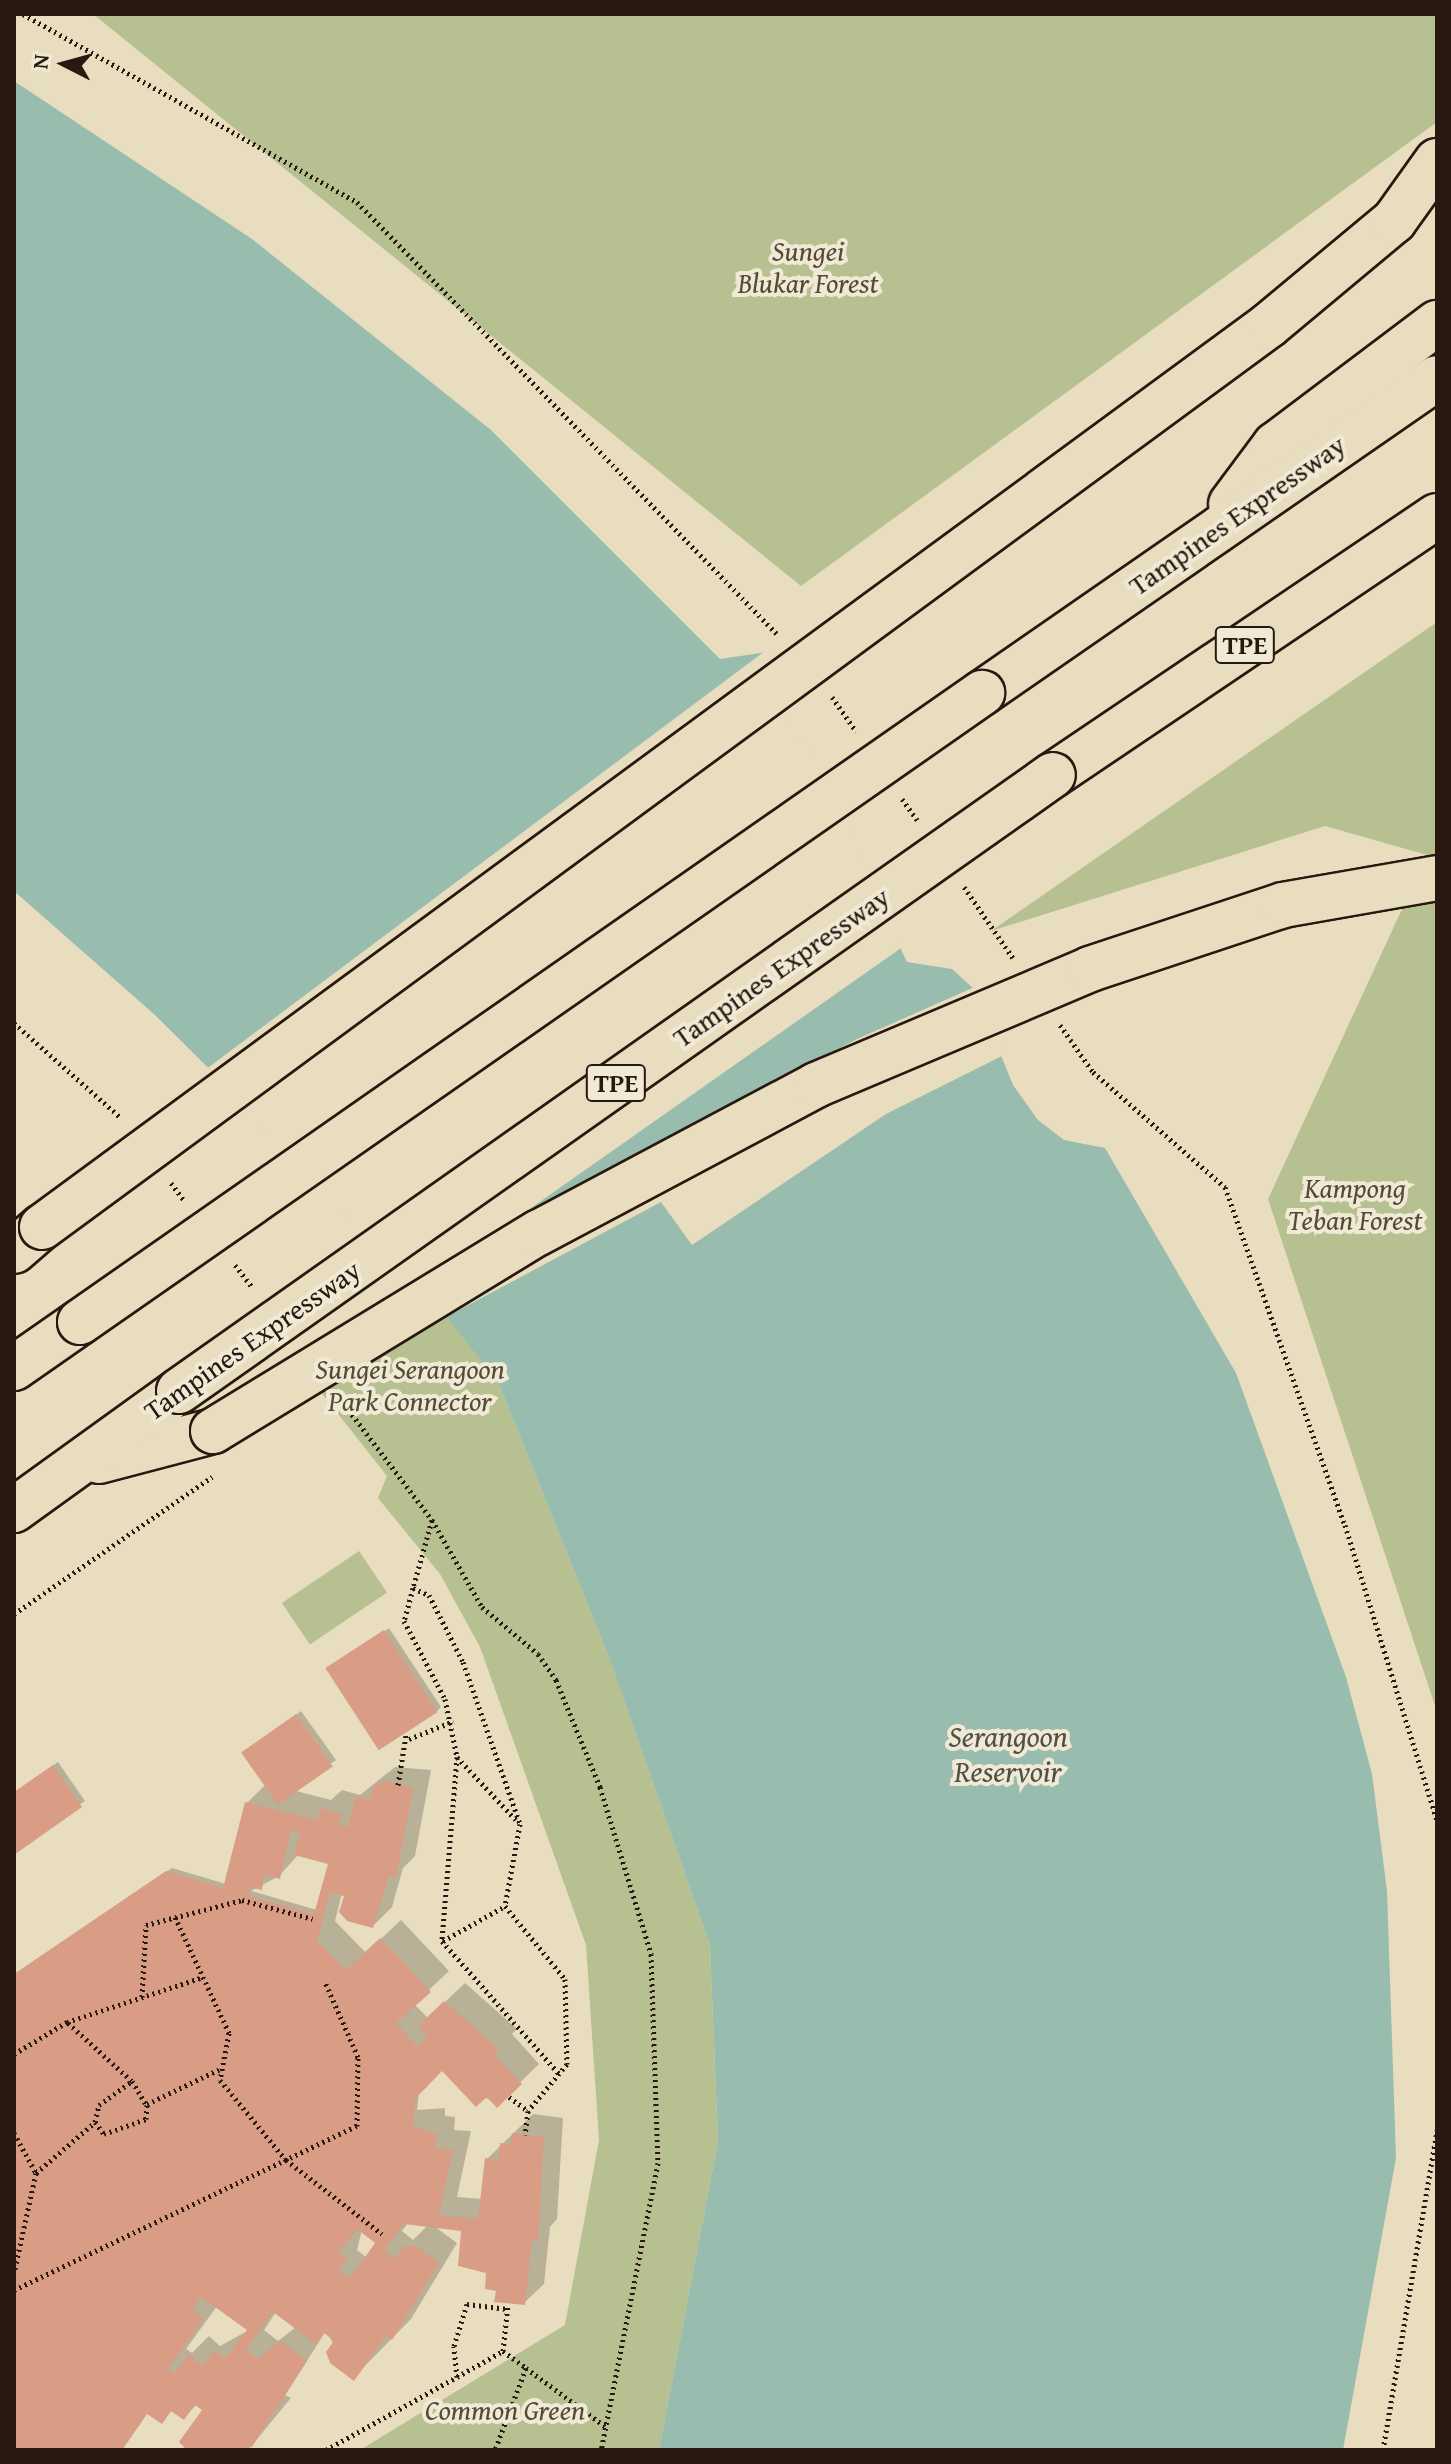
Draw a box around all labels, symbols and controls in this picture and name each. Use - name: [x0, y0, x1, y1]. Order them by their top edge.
- north arrow: [24, 24, 104, 104]
- text: N: [23, 52, 57, 70]
- park label: Sungei Blukar Forest: [738, 234, 878, 300]
- street label: Tampines Expressway: [1122, 428, 1352, 602]
- road number: TPE: [1213, 623, 1277, 667]
- street label: Tampines Expressway: [666, 880, 896, 1054]
- road number: TPE: [584, 1061, 648, 1105]
- park label: Kampong Teban Forest: [1288, 1171, 1422, 1237]
- street label: Tampines Expressway: [137, 1253, 367, 1427]
- park label: Sungei Serangoon Park Connector: [315, 1352, 505, 1418]
- water label: Serangoon Reservoir: [948, 1718, 1068, 1788]
- park label: Common Green: [425, 2393, 585, 2427]

